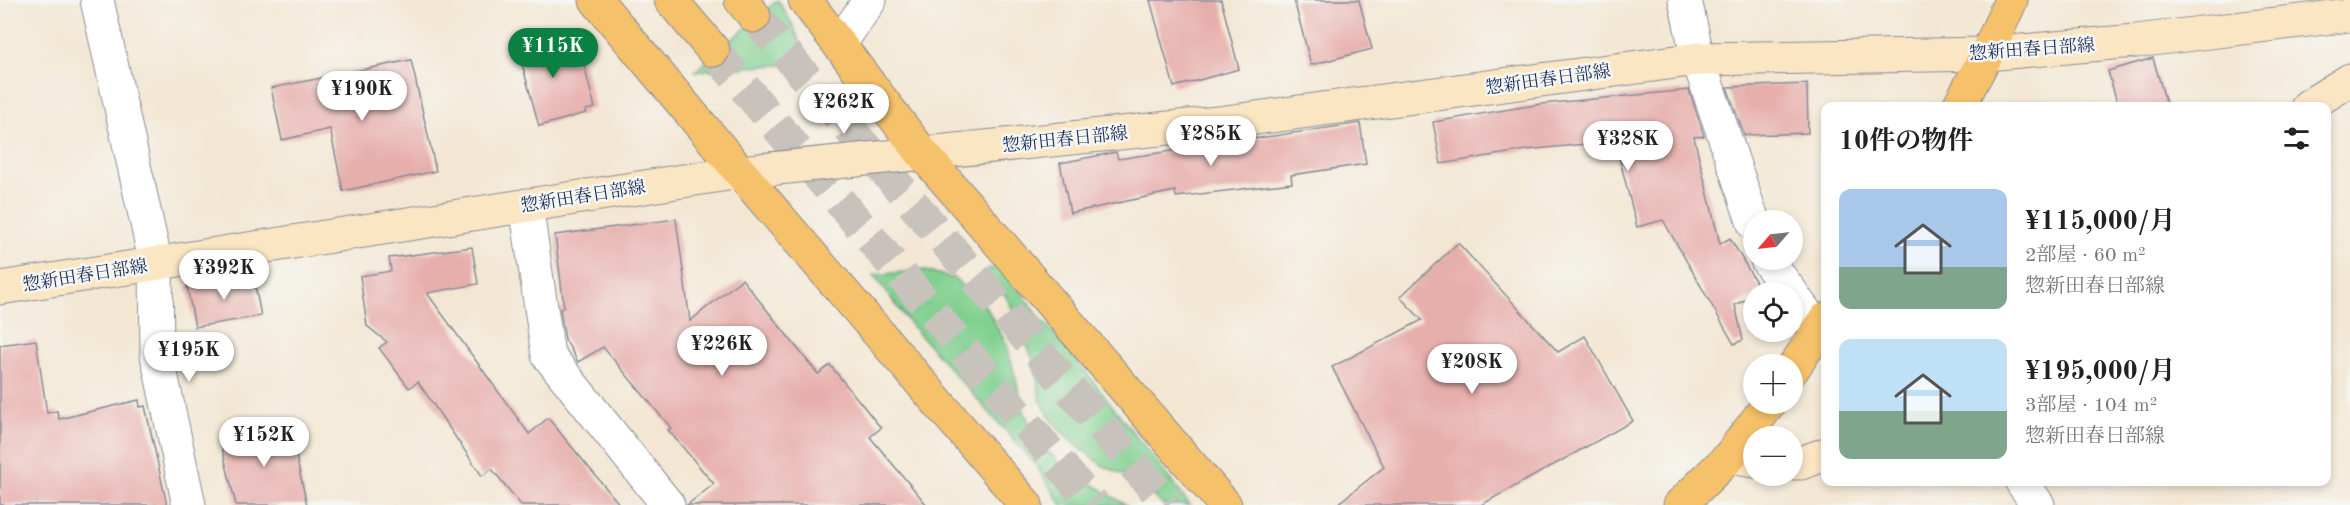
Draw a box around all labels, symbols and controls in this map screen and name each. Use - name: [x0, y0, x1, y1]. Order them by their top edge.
- pin: ¥115K: [511, 28, 595, 79]
- street label: 惣新田春日部線: [1968, 35, 2096, 63]
- text: ¥115K: [522, 37, 584, 57]
- street label: 惣新田春日部線: [1484, 60, 1612, 98]
- pin: ¥190K: [320, 71, 404, 122]
- text: ¥190K: [331, 80, 393, 100]
- pin: ¥262K: [802, 84, 886, 135]
- text: ¥262K: [813, 93, 875, 113]
- pin: ¥285K: [1169, 116, 1253, 167]
- pin: ¥328K: [1586, 121, 1670, 172]
- street label: 惣新田春日部線: [1001, 122, 1129, 156]
- icon: filters: [2280, 122, 2313, 155]
- text: ¥285K: [1180, 125, 1242, 145]
- text: 10件の物件: [1839, 129, 1973, 155]
- text: ¥328K: [1597, 130, 1659, 150]
- street label: 惣新田春日部線: [519, 176, 647, 216]
- text: ¥115,000/月: [2025, 209, 2176, 235]
- north arrow: [1743, 210, 1803, 270]
- map controls: [1743, 210, 1803, 486]
- icon: home: [1887, 213, 1959, 285]
- text: 2部屋 · 60 m²: [2025, 246, 2146, 266]
- pin: ¥392K: [182, 250, 266, 301]
- street label: 惣新田春日部線: [21, 255, 149, 295]
- text: ¥392K: [193, 259, 255, 279]
- text: 惣新田春日部線: [2025, 277, 2165, 297]
- button: locate: [1743, 282, 1803, 342]
- pin: ¥226K: [680, 326, 764, 377]
- pin: ¥195K: [147, 332, 231, 383]
- text: ¥226K: [691, 335, 753, 355]
- text: ¥195K: [158, 341, 220, 361]
- pin: ¥208K: [1430, 344, 1514, 395]
- text: ¥208K: [1441, 353, 1503, 373]
- button: +: [1743, 354, 1803, 414]
- text: ¥195,000/月: [2025, 359, 2176, 385]
- icon: home: [1887, 363, 1959, 435]
- text: 3部屋 · 104 m²: [2025, 396, 2157, 416]
- pin: ¥152K: [222, 417, 306, 468]
- text: ¥152K: [233, 426, 295, 446]
- button: −: [1743, 426, 1803, 486]
- text: 惣新田春日部線: [2025, 427, 2165, 447]

